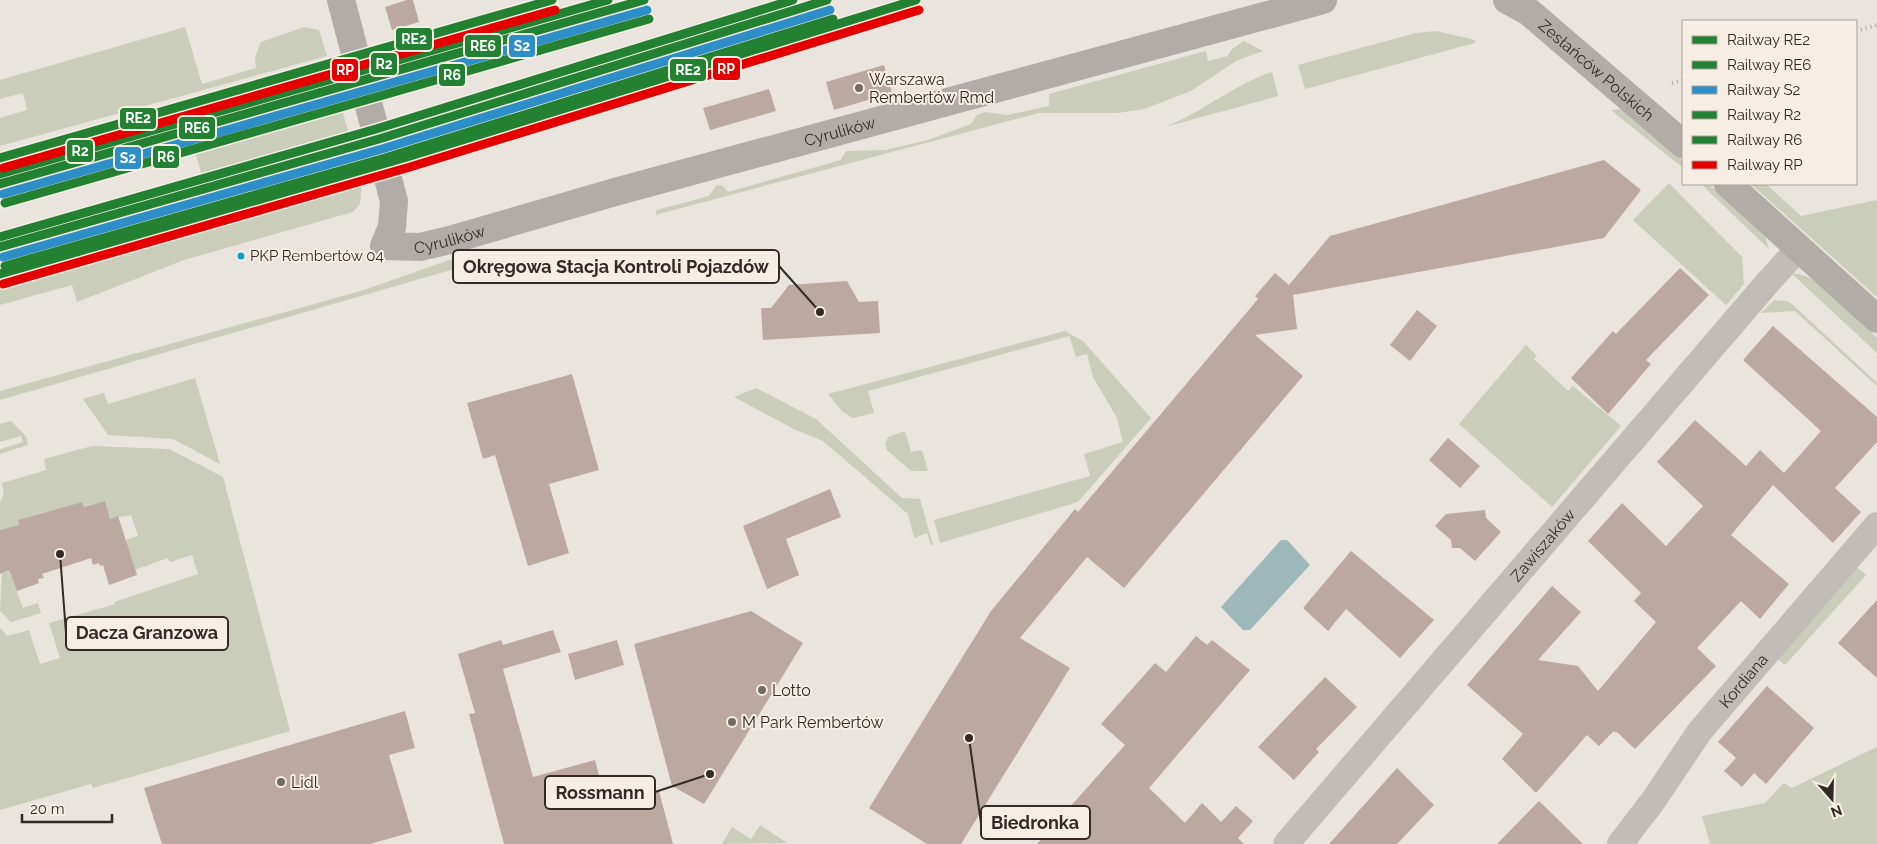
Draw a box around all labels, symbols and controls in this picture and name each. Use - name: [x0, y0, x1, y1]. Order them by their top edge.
- street label: Zesłańców Polskich: [1535, 15, 1658, 125]
- legend: [1682, 20, 1857, 185]
- line badge: RE2: [395, 27, 433, 51]
- text: RE2: [401, 31, 427, 47]
- text: Railway RE2: [1727, 31, 1810, 49]
- line badge: RE6: [464, 34, 502, 58]
- line badge: S2: [508, 34, 536, 58]
- text: RE6: [470, 38, 496, 54]
- text: S2: [514, 38, 530, 54]
- line badge: R2: [370, 52, 398, 76]
- text: R2: [375, 56, 393, 72]
- text: Railway RE6: [1727, 56, 1811, 74]
- line badge: RP: [712, 57, 741, 81]
- line badge: RP: [331, 58, 359, 82]
- line badge: RE2: [669, 58, 707, 82]
- text: RP: [717, 61, 735, 77]
- text: RP: [336, 62, 354, 78]
- text: RE2: [675, 62, 701, 78]
- line badge: R6: [438, 63, 466, 87]
- text: R6: [443, 67, 461, 83]
- place label: Warszawa Rembertów Rmd: [869, 70, 994, 107]
- text: Railway S2: [1727, 81, 1801, 99]
- marker: Warszawa Rembertów Rmd: [853, 82, 865, 94]
- text: Railway R2: [1727, 106, 1801, 124]
- line badge: RE2: [119, 107, 157, 130]
- text: RE2: [125, 110, 151, 126]
- street label: Cyrulików: [802, 112, 877, 150]
- line badge: RE6: [178, 116, 216, 140]
- text: RE6: [184, 120, 210, 136]
- text: Railway R6: [1727, 131, 1802, 149]
- line badge: R2: [66, 139, 94, 163]
- text: R2: [71, 143, 89, 159]
- line badge: R6: [152, 145, 180, 169]
- line badge: S2: [114, 146, 142, 170]
- text: R6: [157, 149, 175, 165]
- text: S2: [120, 150, 136, 166]
- text: Railway RP: [1727, 156, 1803, 174]
- street label: Cyrulików: [414, 221, 487, 257]
- place label: PKP Rembertów 04: [250, 247, 384, 265]
- callout: Okręgowa Stacja Kontroli Pojazdów: [453, 250, 779, 283]
- marker: PKP Rembertów 04: [236, 251, 246, 261]
- text: Okręgowa Stacja Kontroli Pojazdów: [463, 256, 770, 277]
- street label: Zawiszaków: [1506, 505, 1579, 585]
- callout: Dacza Granzowa: [66, 617, 228, 650]
- text: Dacza Granzowa: [76, 622, 218, 643]
- street label: Kordiana: [1715, 650, 1772, 711]
- place label: Lotto: [772, 681, 811, 700]
- marker: Lotto: [756, 684, 768, 696]
- place label: M Park Rembertów: [742, 713, 884, 732]
- marker: M Park Rembertów: [726, 716, 738, 728]
- place label: Lidl: [291, 773, 319, 792]
- north arrow: [1807, 774, 1857, 824]
- marker: Lidl: [275, 776, 287, 788]
- callout: Rossmann: [545, 776, 655, 809]
- text: Rossmann: [555, 782, 645, 803]
- scale bar: [22, 792, 112, 824]
- text: 20 m: [30, 800, 65, 818]
- text: N: [1829, 802, 1844, 821]
- callout: Biedronka: [981, 806, 1090, 839]
- text: Biedronka: [991, 812, 1079, 833]

